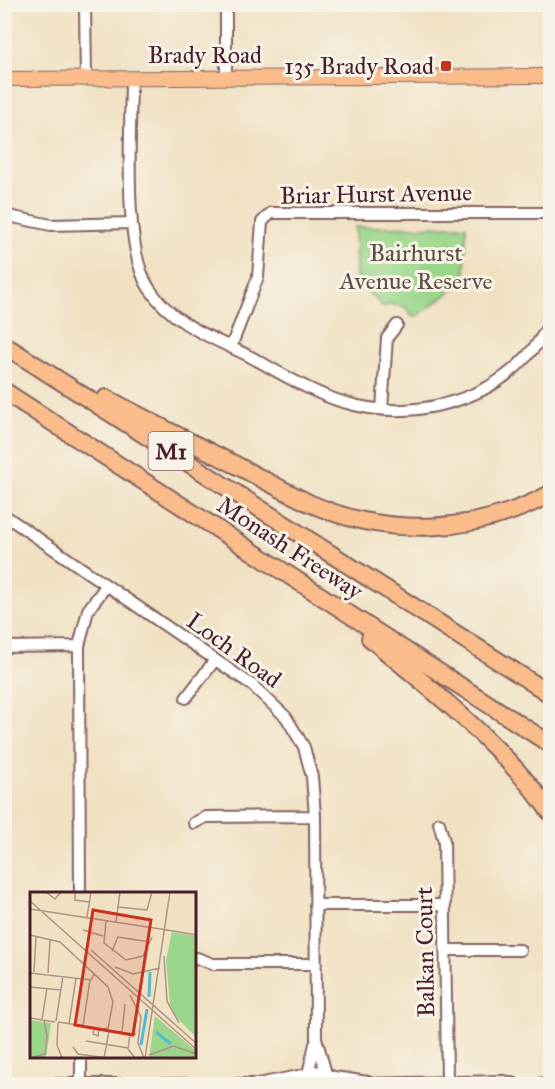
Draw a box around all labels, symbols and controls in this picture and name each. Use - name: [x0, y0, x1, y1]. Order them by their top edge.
- street label: Brady Road: [148, 40, 262, 70]
- place label: 135 Brady Road: [284, 51, 434, 81]
- marker: 135 Brady Road: [439, 59, 453, 73]
- street label: Briar Hurst Avenue: [280, 177, 472, 211]
- park label: Bairhurst Avenue Reserve: [338, 238, 493, 296]
- road number: M1: [148, 432, 194, 470]
- street label: Monash Freeway: [211, 490, 369, 607]
- street label: Loch Road: [181, 606, 287, 694]
- street label: Balkan Court: [409, 886, 441, 1018]
- inset map: [30, 892, 196, 1059]

